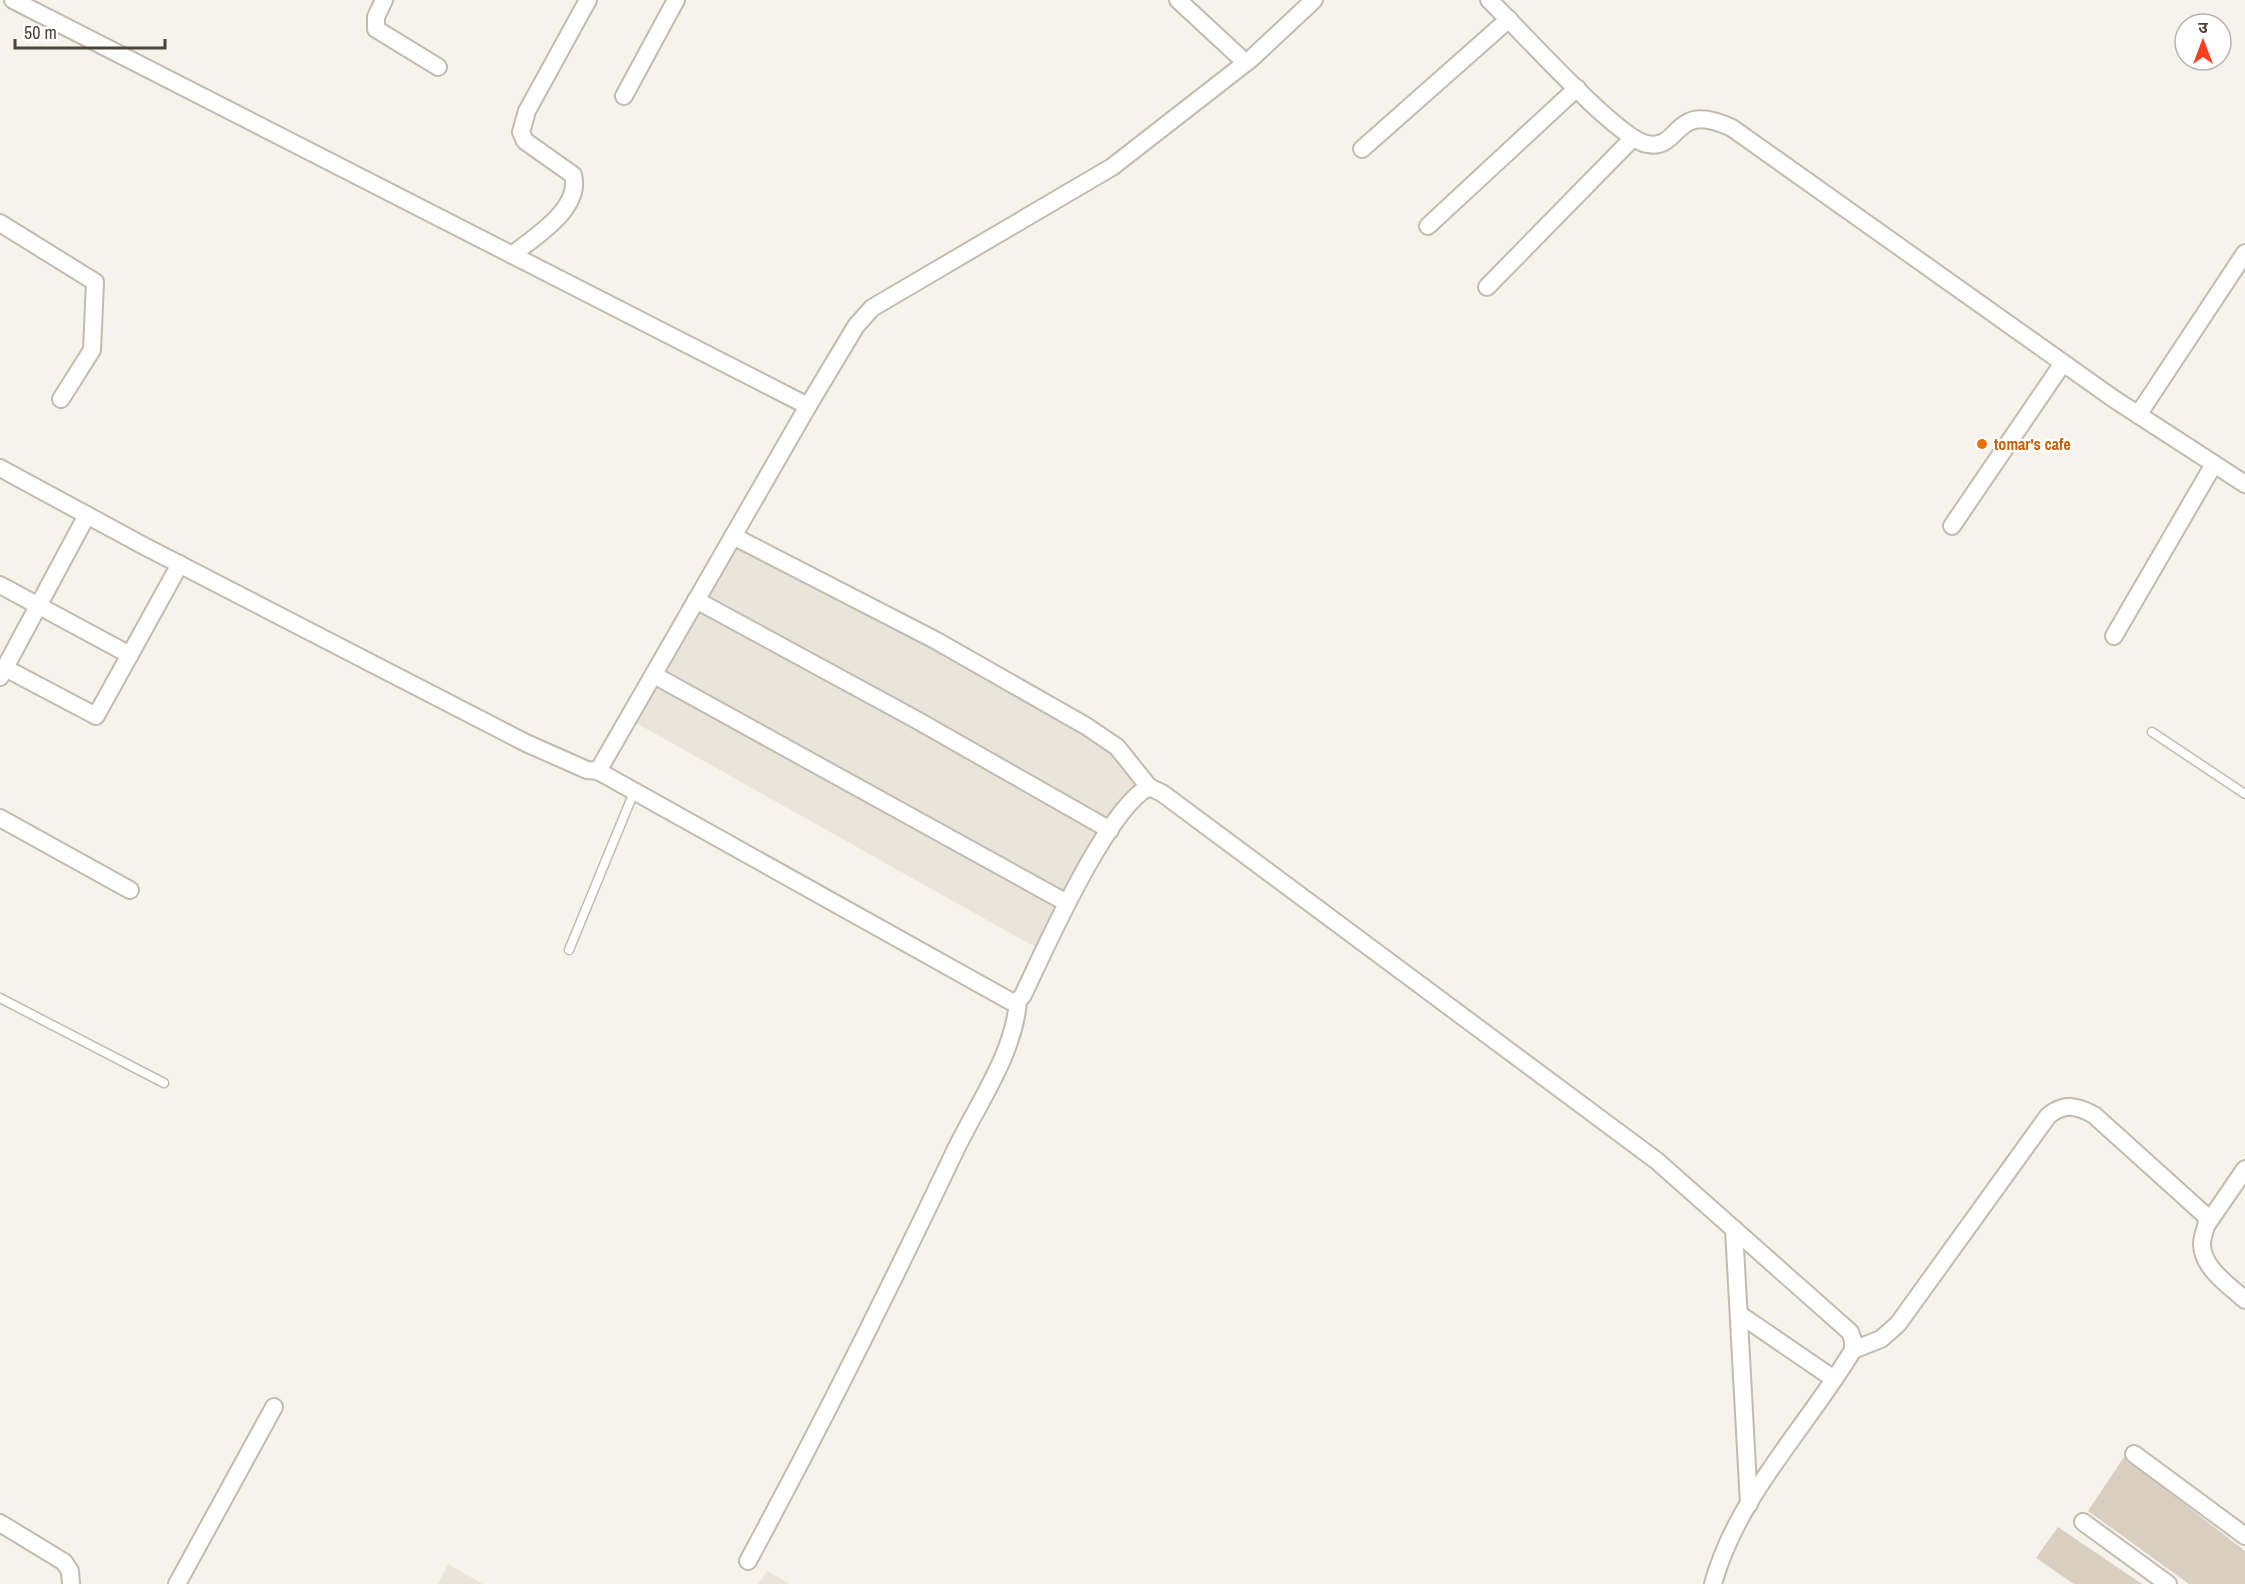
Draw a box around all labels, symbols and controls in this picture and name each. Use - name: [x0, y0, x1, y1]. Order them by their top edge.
- scale bar: [15, 12, 165, 50]
- north arrow: [2173, 12, 2233, 72]
- text: उ: [2198, 16, 2208, 38]
- text: 50 m: [24, 20, 57, 45]
- place label: tomar's cafe: [1994, 433, 2071, 455]
- marker: tomar's cafe: [1975, 437, 1989, 451]

